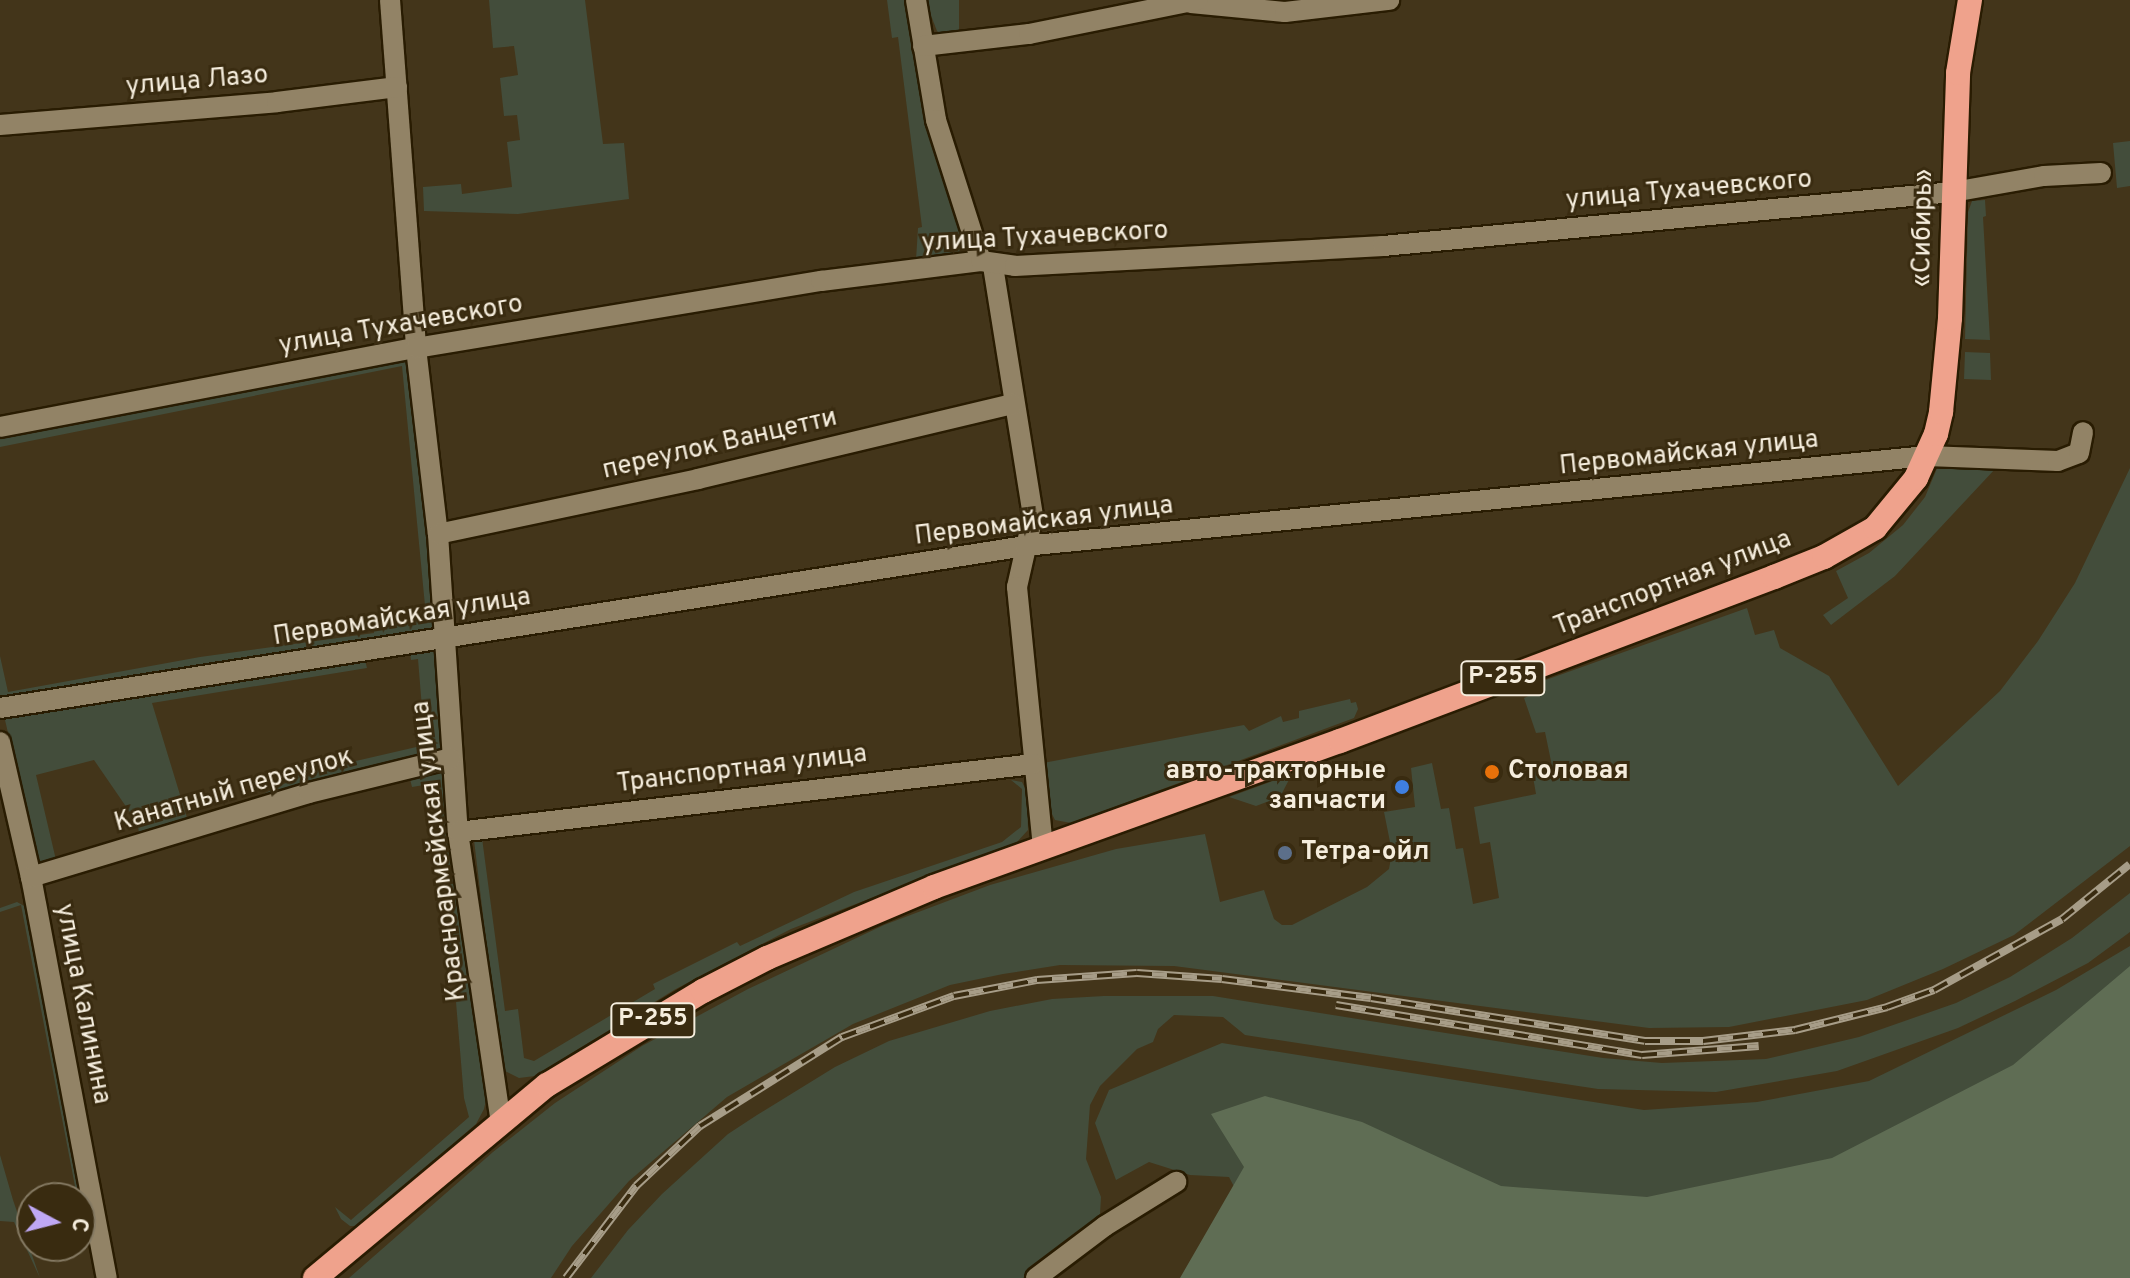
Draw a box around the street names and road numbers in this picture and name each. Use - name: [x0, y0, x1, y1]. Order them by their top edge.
- street label: улица Лазо: [125, 60, 269, 104]
- street label: улица Тухачевского: [1564, 165, 1814, 217]
- street label: «Сибирь»: [1907, 169, 1941, 287]
- street label: улица Тухачевского: [920, 216, 1170, 260]
- street label: улица Тухачевского: [276, 289, 526, 363]
- street label: переулок Ванцетти: [600, 403, 840, 487]
- street label: Первомайская улица: [1558, 425, 1820, 483]
- street label: Первомайская улица: [913, 491, 1175, 553]
- street label: Транспортная улица: [1550, 524, 1796, 644]
- street label: Первомайская улица: [271, 582, 533, 654]
- road number: Р-255: [1459, 658, 1547, 698]
- street label: Красноармейская улица: [406, 699, 474, 1003]
- street label: Транспортная улица: [615, 739, 869, 801]
- street label: Канатный переулок: [111, 742, 357, 840]
- street label: улица Калинина: [47, 901, 117, 1107]
- road number: Р-255: [609, 1000, 697, 1040]

